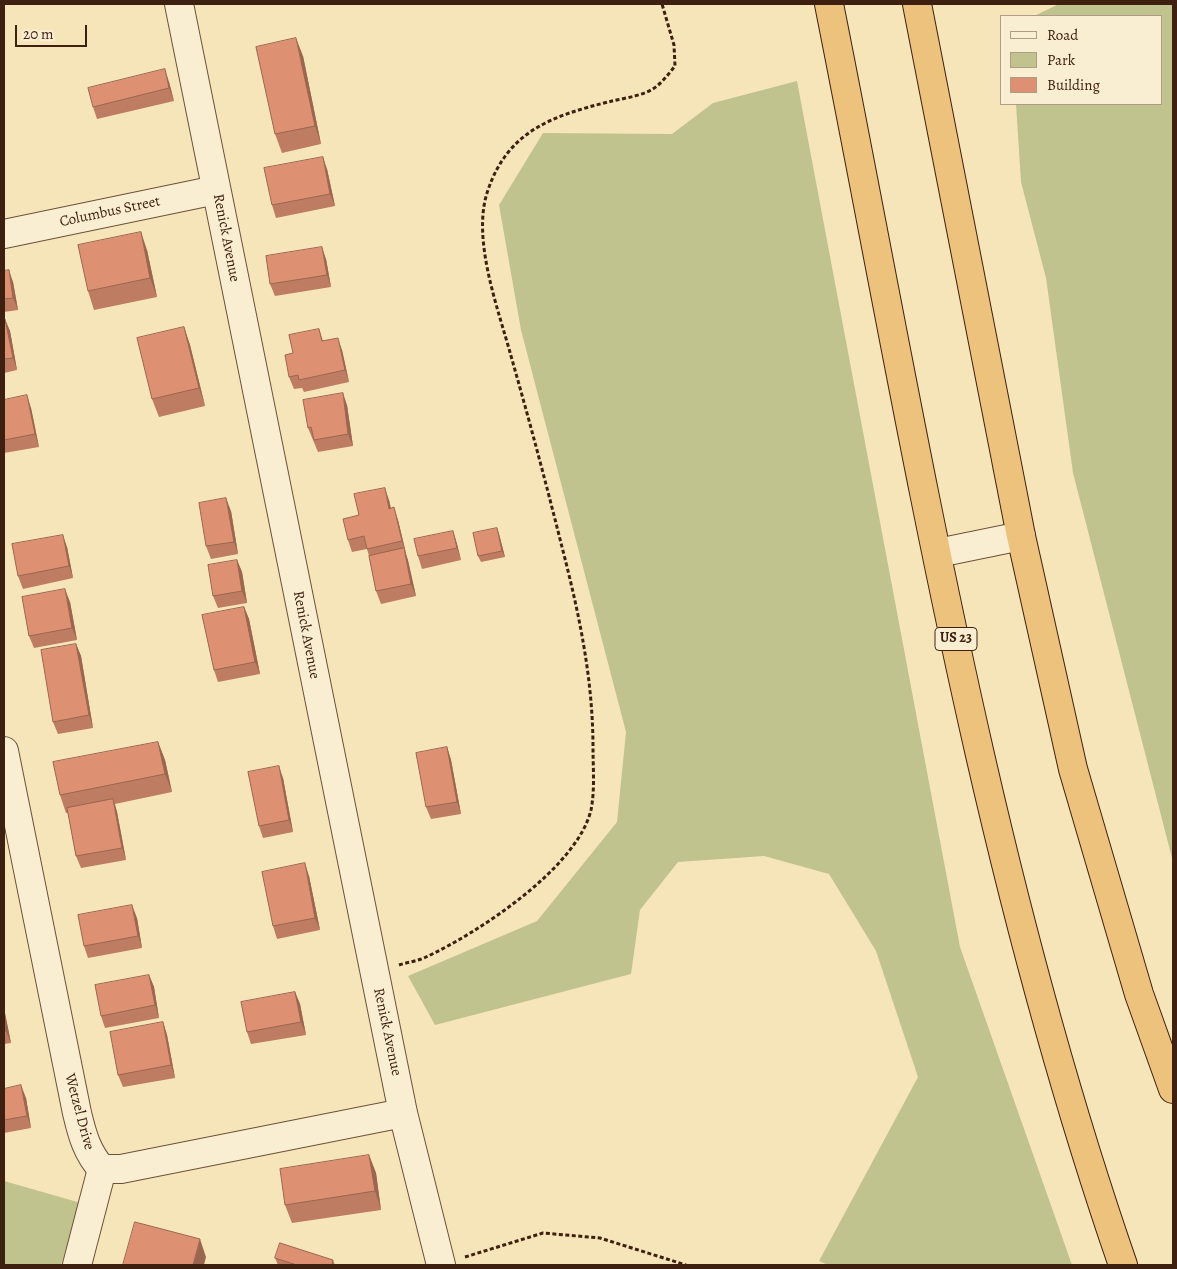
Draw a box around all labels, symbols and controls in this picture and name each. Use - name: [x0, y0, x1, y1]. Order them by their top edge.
- scale bar: [18, 15, 90, 47]
- legend: [1000, 15, 1162, 105]
- text: 20 m: [23, 24, 54, 44]
- text: Road: [1047, 25, 1078, 45]
- text: Park: [1047, 50, 1075, 70]
- text: Building: [1047, 75, 1100, 95]
- street label: Renick Avenue: [209, 192, 243, 284]
- street label: Columbus Street: [58, 193, 162, 231]
- street label: Renick Avenue: [289, 589, 323, 681]
- road number: US 23: [935, 628, 977, 650]
- street label: Renick Avenue: [369, 986, 405, 1078]
- street label: Wetzel Drive: [60, 1072, 98, 1152]

